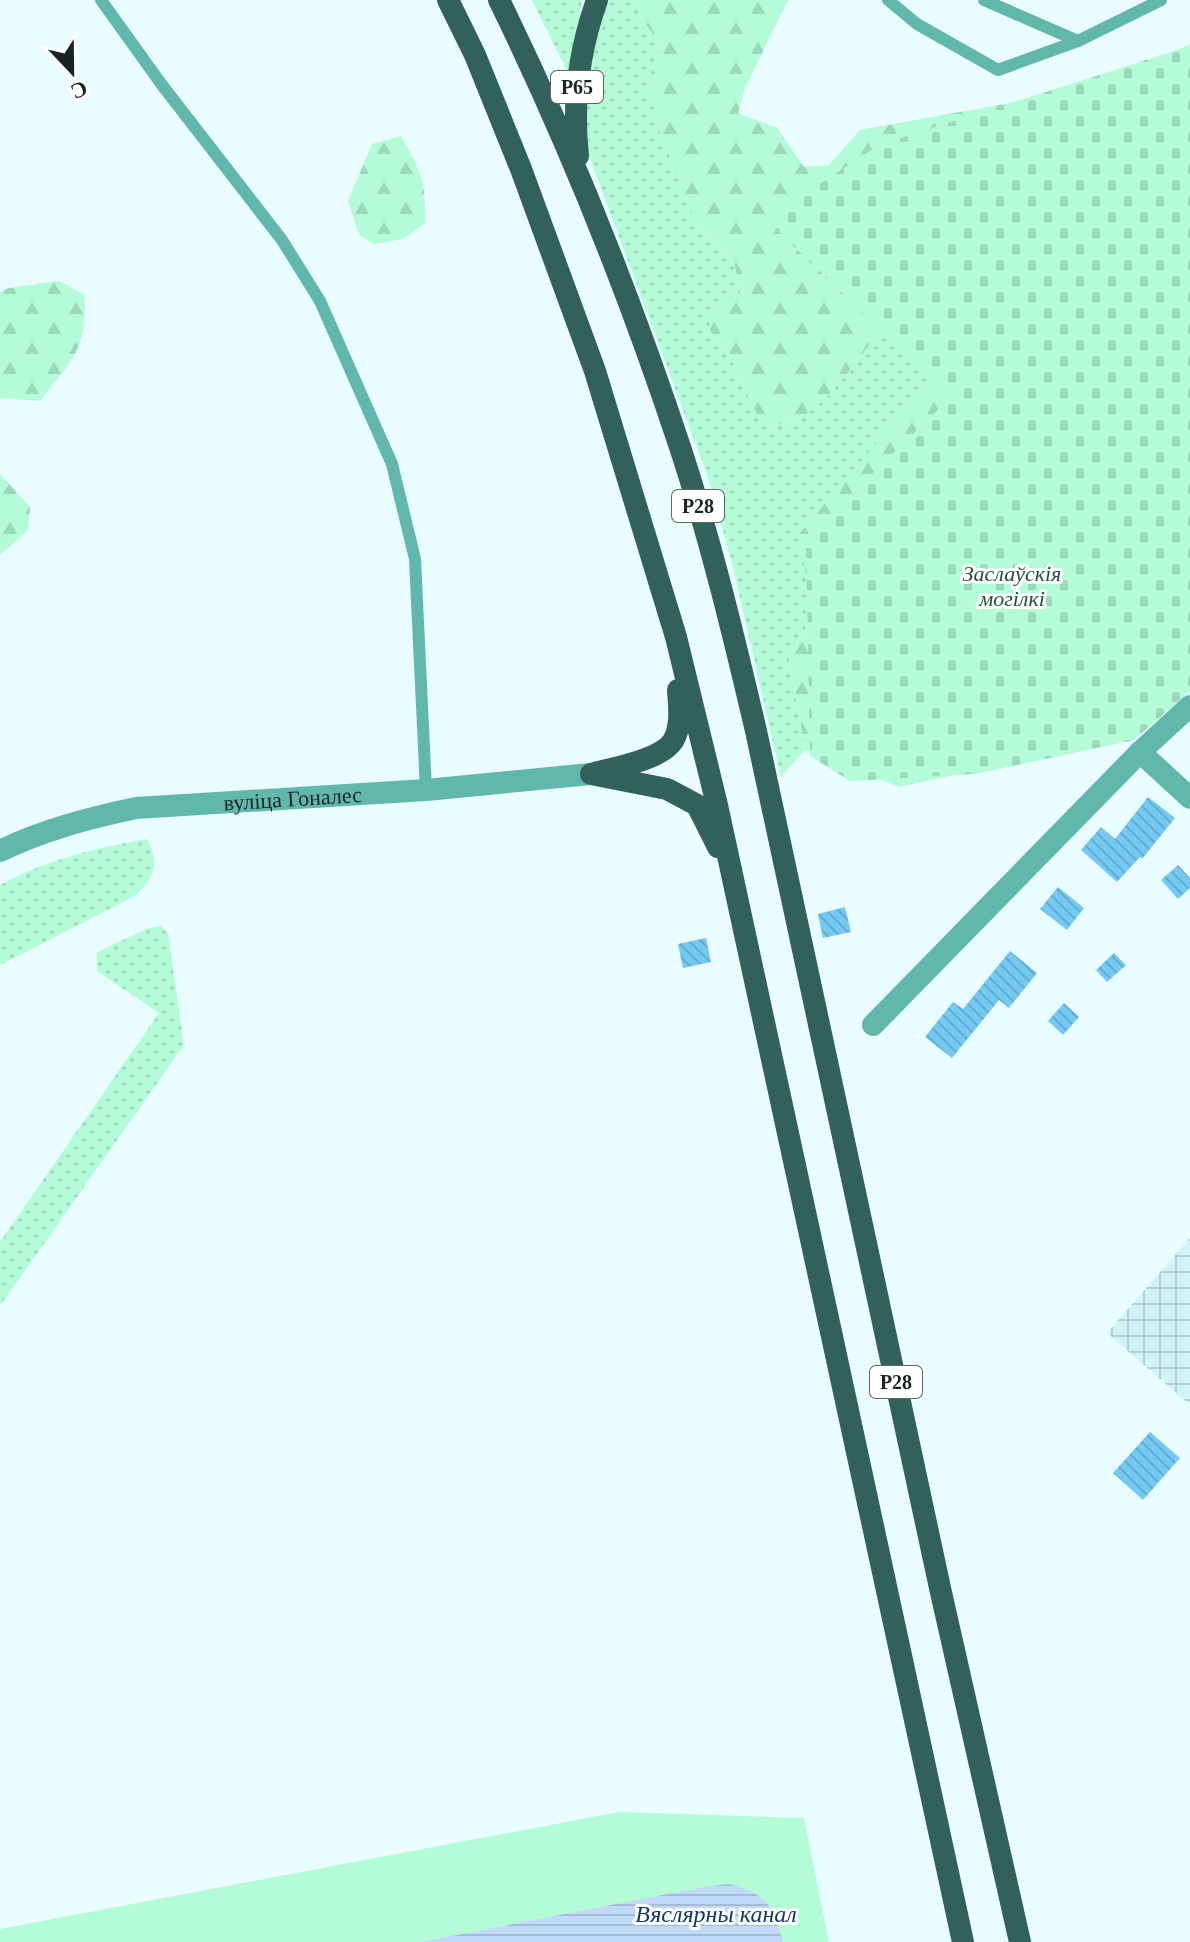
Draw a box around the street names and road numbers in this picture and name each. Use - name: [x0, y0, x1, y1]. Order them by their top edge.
- road number: Р65: [551, 71, 603, 103]
- road number: Р28: [672, 490, 724, 522]
- street label: вуліца Гоналес: [223, 781, 363, 815]
- road number: Р28: [870, 1366, 922, 1398]

